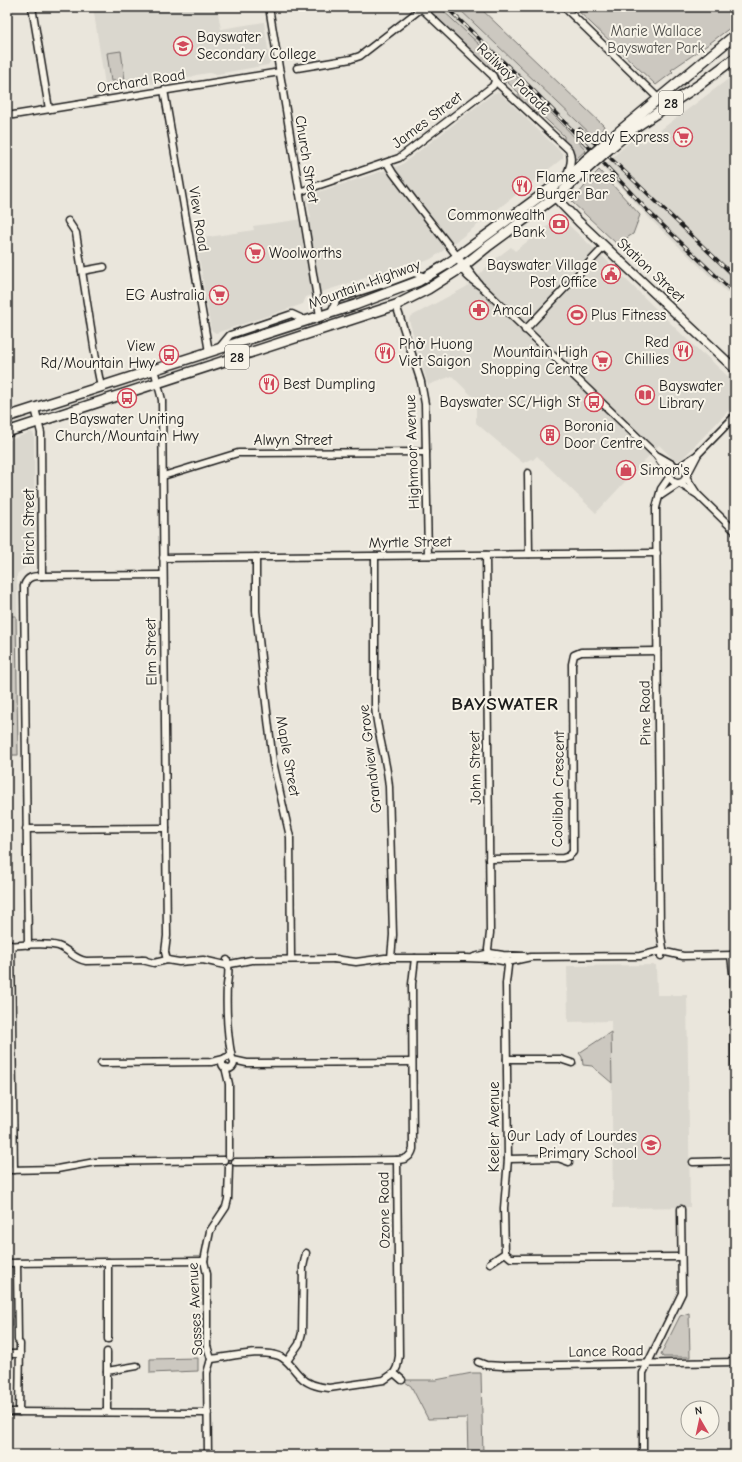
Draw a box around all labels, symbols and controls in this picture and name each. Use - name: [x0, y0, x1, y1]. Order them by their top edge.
- park label: Marie Wallace Bayswater Park: [607, 22, 705, 57]
- place label: Bayswater Secondary College: [197, 28, 317, 63]
- school or university icon: Bayswater Secondary College: [172, 35, 194, 57]
- street label: Railway Parade: [473, 39, 555, 119]
- street label: Orchard Road: [96, 65, 186, 97]
- street label: James Street: [388, 87, 466, 152]
- road number: 28: [659, 91, 683, 115]
- street label: Church Street: [291, 114, 323, 205]
- supermarket icon: Reddy Express: [672, 126, 694, 148]
- place label: Reddy Express: [575, 128, 669, 146]
- place label: Flame Trees Burger Bar: [536, 168, 615, 203]
- restaurant icon: Flame Trees Burger Bar: [511, 175, 533, 197]
- street label: View Road: [185, 185, 213, 253]
- place label: Commonwealth Bank: [447, 206, 546, 241]
- bank icon: Commonwealth Bank: [548, 213, 570, 235]
- street label: Station Street: [613, 234, 689, 307]
- supermarket icon: Woolworths: [244, 242, 266, 264]
- place label: Woolworths: [269, 244, 342, 262]
- street label: Mountain Highway: [305, 255, 423, 313]
- place label: Bayswater Village Post Office: [487, 256, 597, 291]
- public building icon: Bayswater Village Post Office: [600, 263, 622, 285]
- supermarket icon: EG Australia: [208, 284, 230, 306]
- place label: EG Australia: [126, 286, 205, 304]
- pharmacy icon: Amcal: [468, 299, 490, 321]
- place label: Amcal: [493, 301, 532, 319]
- sports icon: Plus Fitness: [566, 304, 588, 326]
- place label: Plus Fitness: [591, 306, 666, 324]
- place label: Red Chillies: [625, 333, 669, 368]
- place label: Phở Huong Viet Saigon: [399, 335, 473, 370]
- place label: View Rd/Mountain Hwy: [40, 337, 155, 372]
- restaurant icon: Red Chillies: [672, 340, 694, 362]
- restaurant icon: Phở Huong Viet Saigon: [374, 342, 396, 364]
- place label: Mountain High Shopping Centre: [481, 343, 588, 378]
- bus stop icon: View Rd/Mountain Hwy: [158, 344, 180, 366]
- road number: 28: [225, 345, 249, 369]
- supermarket icon: Mountain High Shopping Centre: [591, 350, 613, 372]
- restaurant icon: Best Dumpling: [258, 373, 280, 395]
- place label: Best Dumpling: [283, 375, 376, 393]
- place label: Bayswater Library: [659, 377, 723, 412]
- library icon: Bayswater Library: [634, 384, 656, 406]
- bus stop icon: Bayswater Uniting Church/Mountain Hwy: [116, 387, 138, 409]
- bus stop icon: Bayswater SC/High St: [583, 391, 605, 413]
- place label: Bayswater SC/High St: [439, 393, 581, 411]
- street label: Highmoor Avenue: [401, 394, 423, 510]
- place label: Bayswater Uniting Church/Mountain Hwy: [55, 410, 199, 445]
- place label: Boronia Door Centre: [564, 417, 643, 452]
- building icon: Boronia Door Centre: [539, 424, 561, 446]
- street label: Alwyn Street: [254, 431, 333, 449]
- shop icon: Simon's: [615, 459, 637, 481]
- place label: Simon's: [640, 461, 690, 479]
- street label: Birch Street: [20, 488, 38, 565]
- street label: Myrtle Street: [368, 532, 452, 552]
- street label: Elm Street: [141, 617, 161, 686]
- street label: Pine Road: [635, 680, 655, 746]
- district label: BAYSWATER: [451, 693, 559, 715]
- street label: Grandview Grove: [354, 703, 386, 814]
- street label: Maple Street: [272, 714, 304, 798]
- street label: John Street: [465, 730, 485, 805]
- street label: Coolibah Crescent: [548, 730, 568, 847]
- street label: Keeler Avenue: [485, 1081, 503, 1172]
- place label: Our Lady of Lourdes Primary School: [507, 1127, 637, 1162]
- school or university icon: Our Lady of Lourdes Primary School: [640, 1134, 662, 1156]
- street label: Ozone Road: [374, 1171, 394, 1249]
- street label: Sasses Avenue: [184, 1262, 206, 1356]
- street label: Lance Road: [568, 1341, 644, 1361]
- north arrow: [680, 1400, 720, 1440]
- text: N: [694, 1404, 703, 1418]

